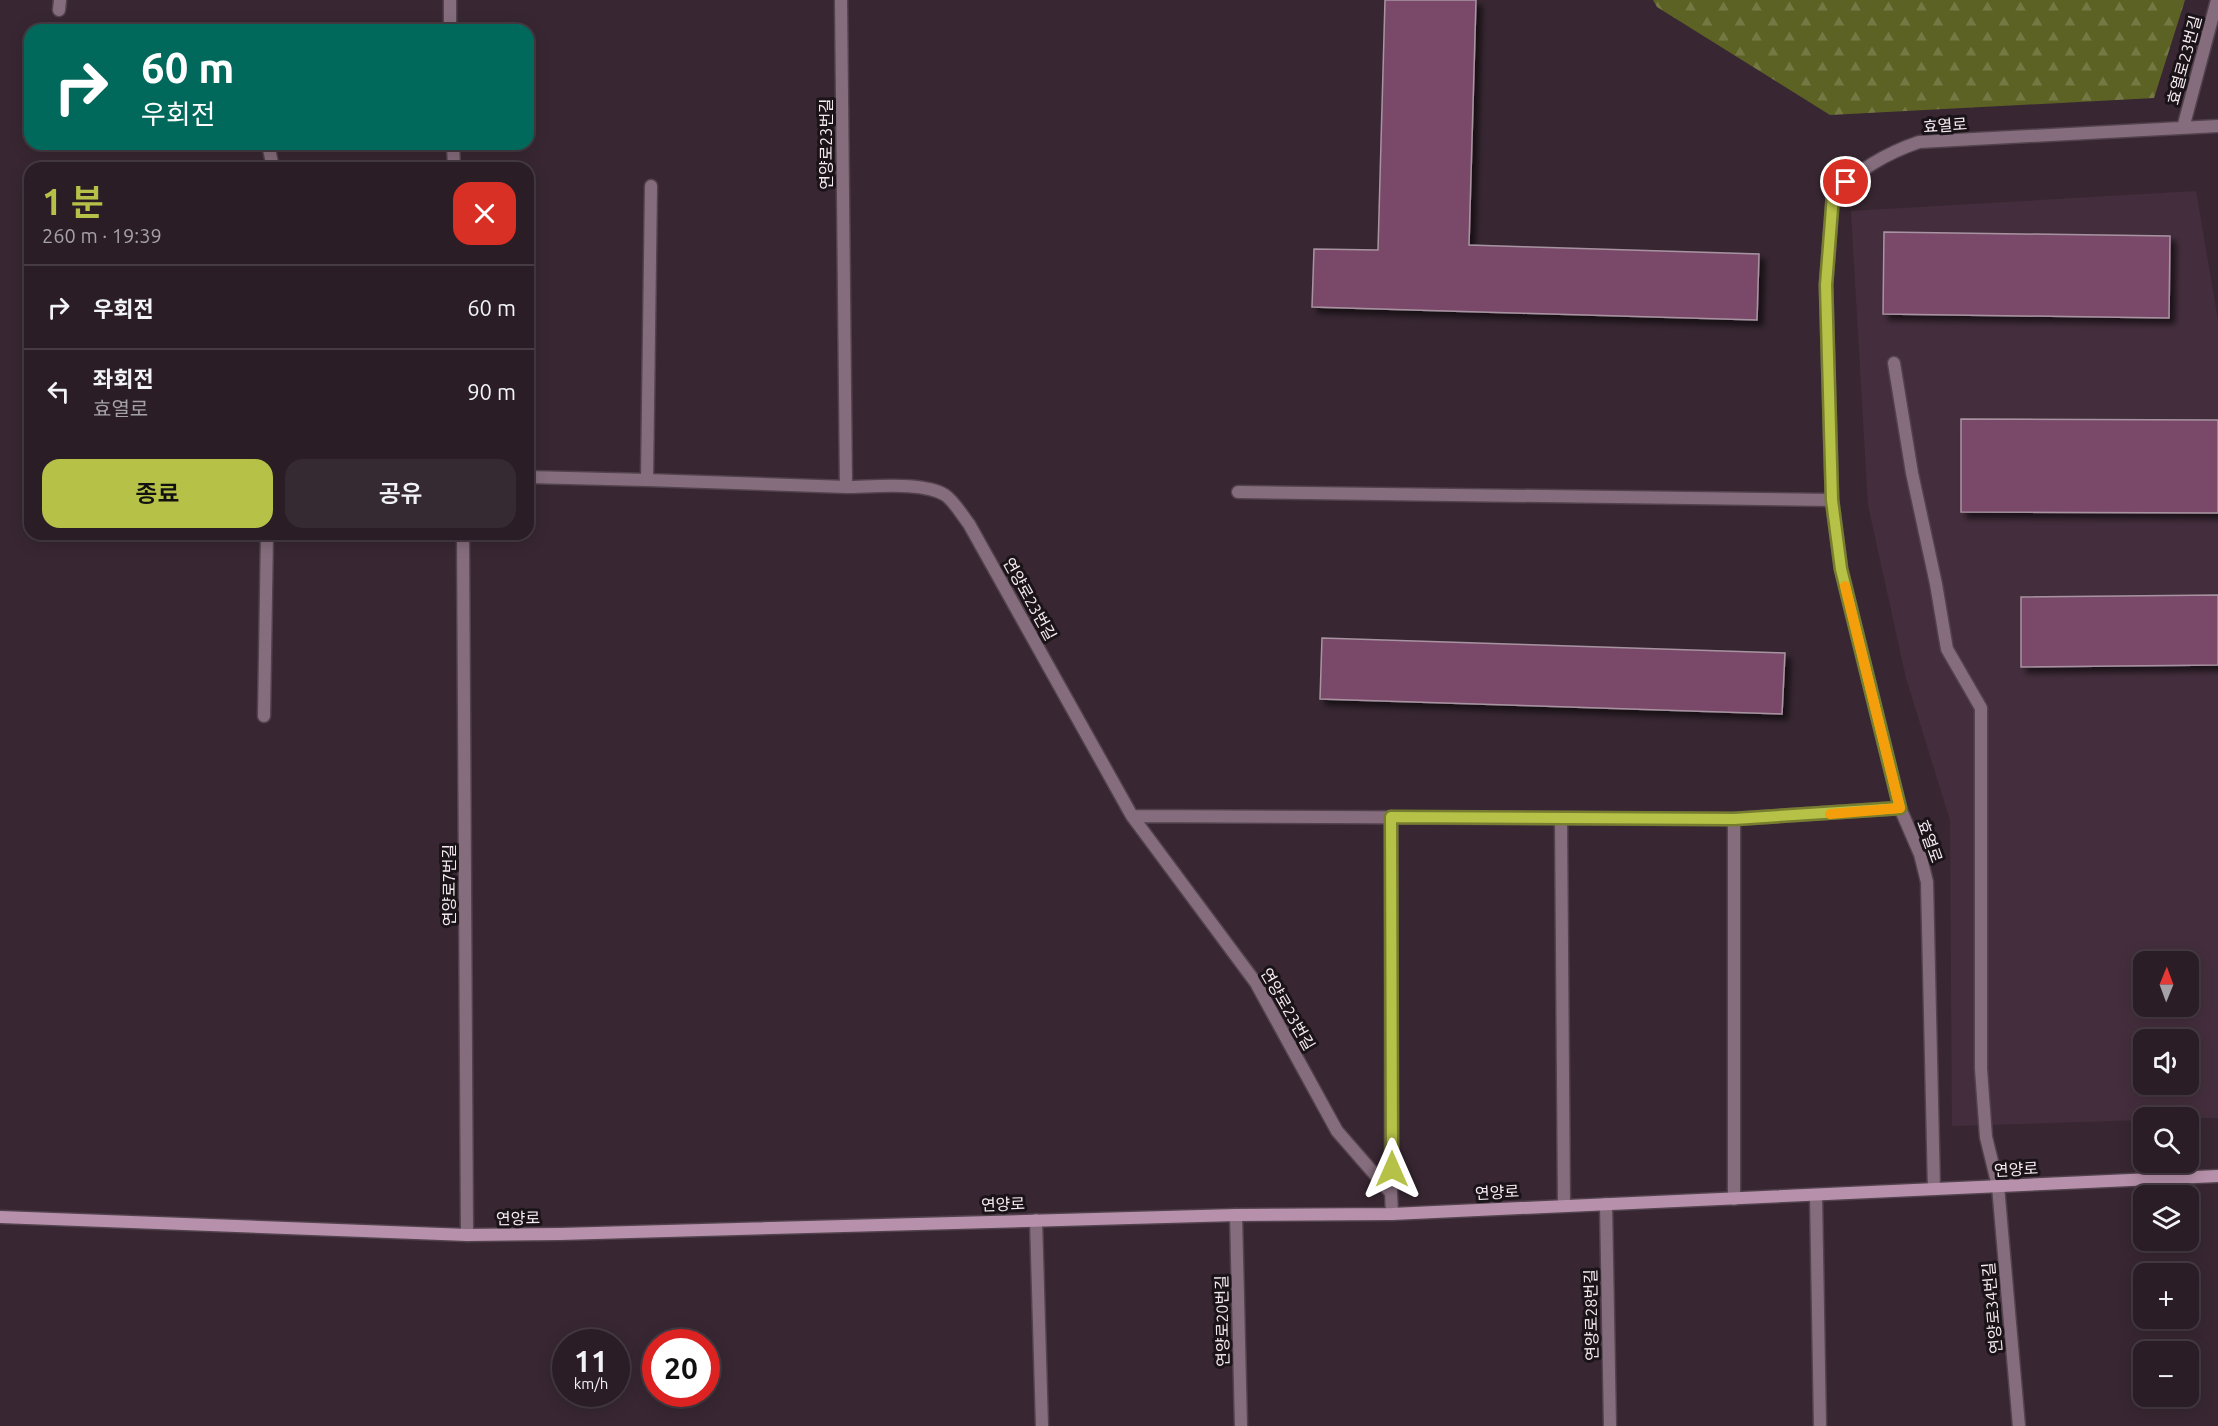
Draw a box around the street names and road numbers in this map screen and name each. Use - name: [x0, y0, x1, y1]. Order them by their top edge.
- street label: 효열로23번길: [2163, 13, 2205, 107]
- street label: 연양로23번길: [817, 98, 835, 190]
- street label: 효열로: [1922, 114, 1968, 136]
- street label: 연양로23번길: [1000, 555, 1060, 643]
- street label: 효열로: [1914, 817, 1946, 865]
- street label: 연양로7번길: [440, 844, 458, 926]
- street label: 연양로23번길: [1257, 965, 1319, 1053]
- street label: 연양로: [1993, 1159, 2039, 1179]
- street label: 연양로: [1474, 1182, 1520, 1202]
- street label: 연양로: [981, 1194, 1026, 1214]
- street label: 연양로: [496, 1209, 541, 1227]
- street label: 연양로34번길: [1979, 1262, 2005, 1354]
- street label: 연양로28번길: [1581, 1269, 1601, 1361]
- street label: 연양로20번길: [1212, 1275, 1232, 1367]

